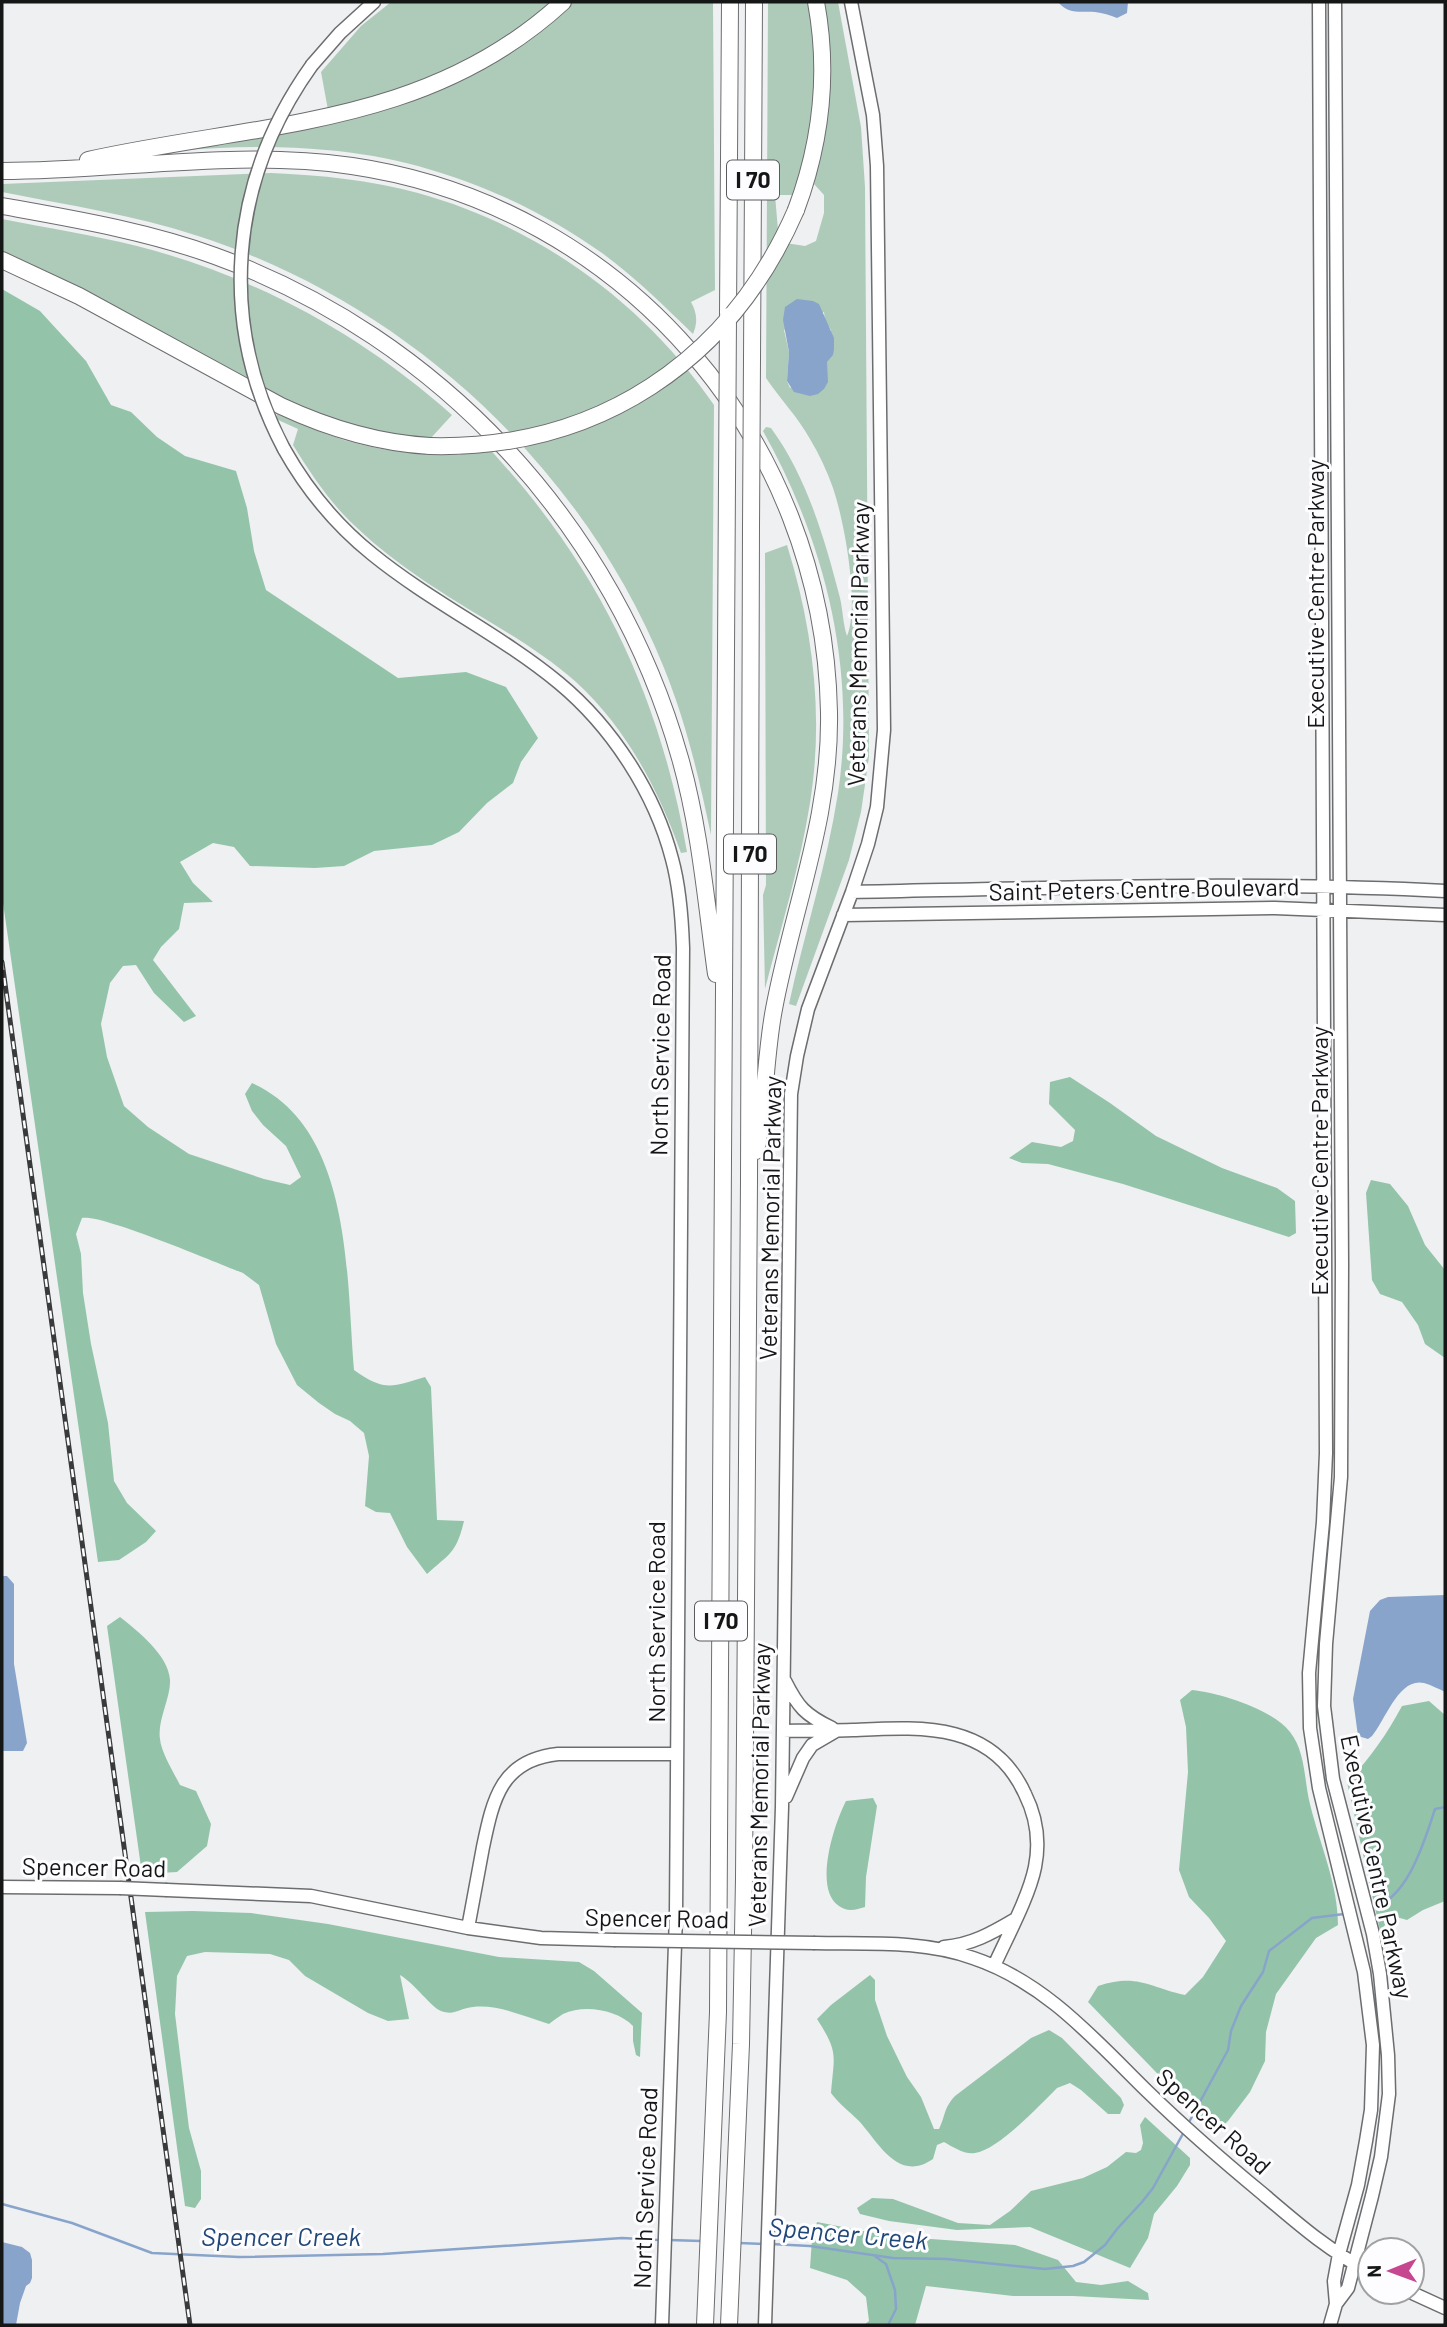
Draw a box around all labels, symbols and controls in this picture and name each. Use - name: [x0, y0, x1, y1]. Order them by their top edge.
- road number: I 70: [727, 160, 779, 200]
- street label: Executive Centre Parkway: [1300, 459, 1329, 729]
- street label: Veterans Memorial Parkway: [841, 501, 874, 786]
- road number: I 70: [724, 834, 776, 874]
- street label: Saint Peters Centre Boulevard: [988, 871, 1300, 906]
- street label: North Service Road: [643, 954, 676, 1156]
- street label: Executive Centre Parkway: [1304, 1026, 1333, 1296]
- street label: Veterans Memorial Parkway: [753, 1075, 786, 1360]
- street label: North Service Road: [641, 1521, 670, 1723]
- road number: I 70: [695, 1602, 747, 1640]
- street label: Veterans Memorial Parkway: [742, 1642, 775, 1927]
- street label: Executive Centre Parkway: [1335, 1732, 1420, 2002]
- street label: Spencer Road: [22, 1851, 167, 1882]
- street label: Spencer Road: [585, 1902, 730, 1933]
- street label: Spencer Road: [1151, 2062, 1277, 2180]
- street label: North Service Road: [626, 2087, 663, 2289]
- water label: Spencer Creek: [767, 2210, 929, 2255]
- water label: Spencer Creek: [201, 2220, 361, 2251]
- north arrow: [1356, 2236, 1426, 2306]
- text: N: [1362, 2265, 1385, 2278]

